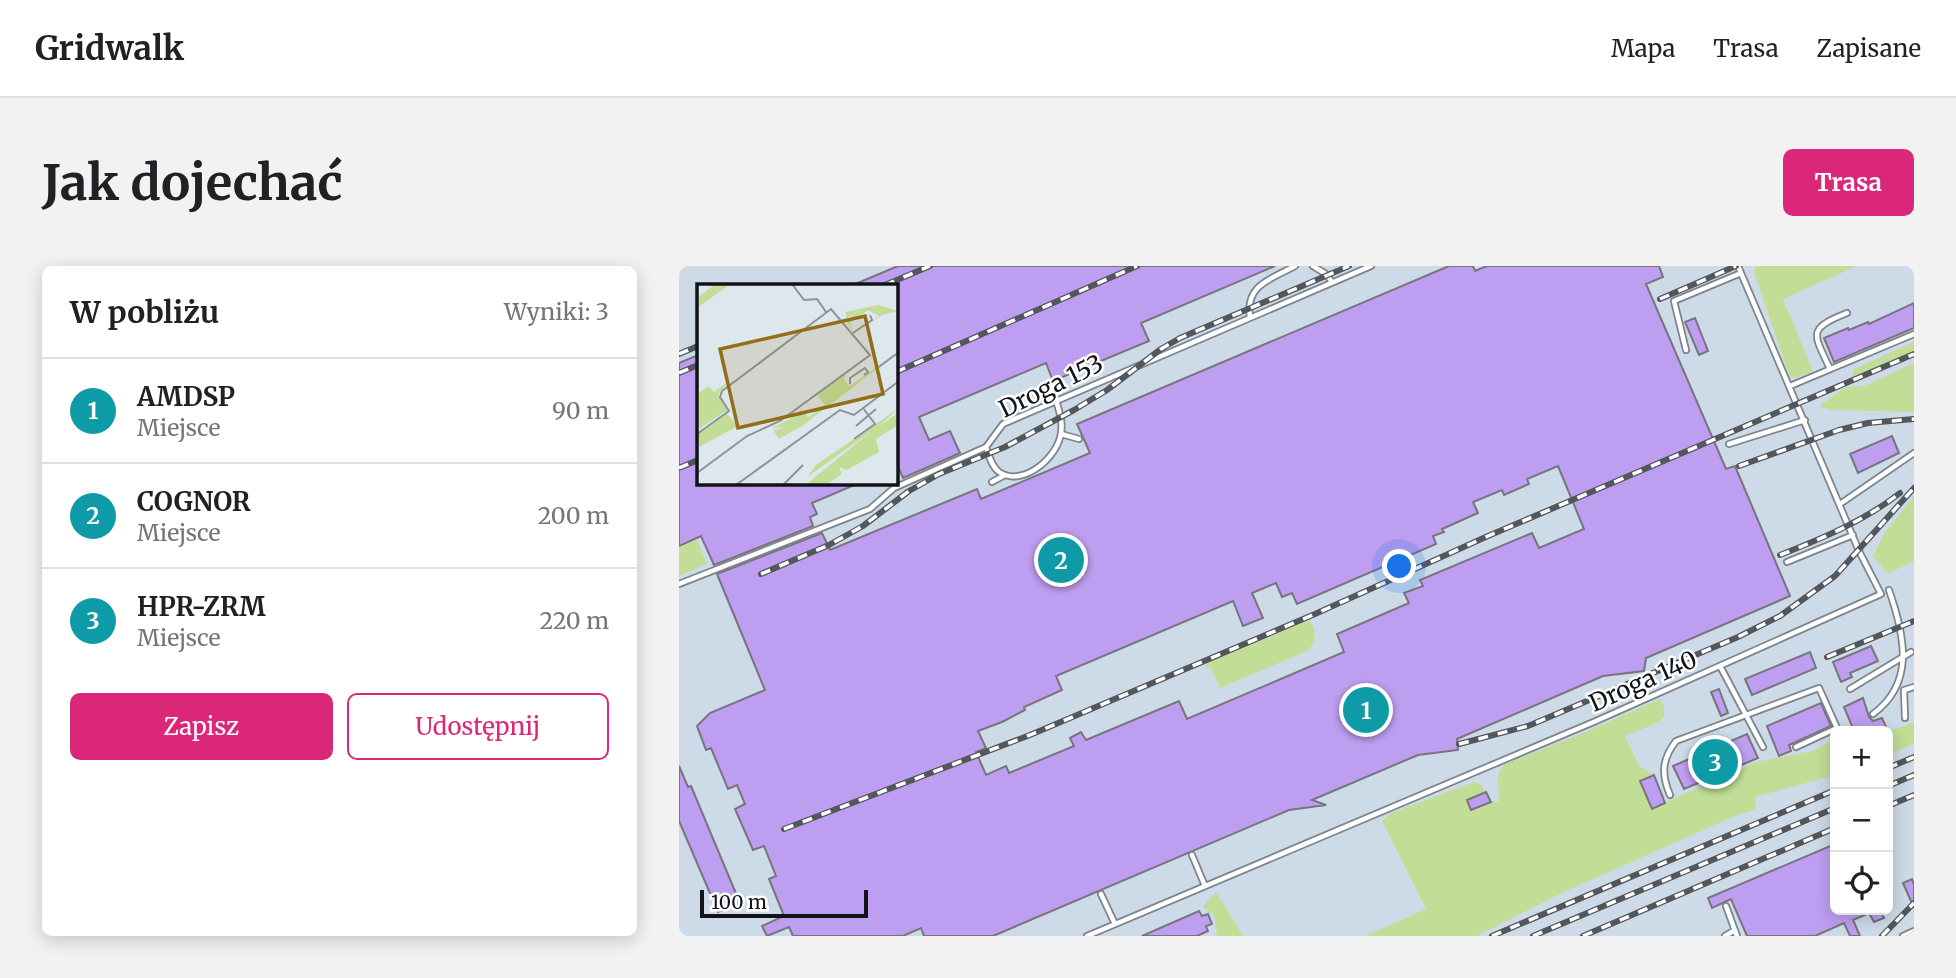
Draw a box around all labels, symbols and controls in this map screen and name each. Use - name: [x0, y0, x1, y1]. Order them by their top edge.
- text: Gridwalk: [35, 28, 184, 69]
- text: Mapa: [1611, 33, 1675, 64]
- text: Trasa: [1713, 33, 1779, 64]
- text: Zapisane: [1817, 33, 1921, 64]
- button: Trasa: [1783, 149, 1914, 216]
- text: Jak dojechać: [42, 152, 342, 213]
- inset map: [697, 284, 898, 485]
- text: W pobliżu: [70, 293, 219, 331]
- text: Wyniki: 3: [504, 297, 609, 326]
- street label: Droga 153: [994, 347, 1108, 425]
- text: AMDSP: [137, 380, 235, 413]
- text: 1: [88, 396, 98, 425]
- text: 90 m: [552, 396, 609, 425]
- text: Miejsce: [137, 413, 221, 442]
- text: COGNOR: [137, 485, 251, 518]
- text: 2: [86, 501, 100, 530]
- text: 200 m: [538, 501, 609, 530]
- text: Miejsce: [137, 518, 221, 547]
- pin: 2: [1038, 534, 1084, 586]
- your location: [1382, 549, 1416, 583]
- text: HPR-ZRM: [137, 590, 266, 623]
- text: 3: [86, 606, 100, 635]
- text: 220 m: [539, 606, 609, 635]
- text: Miejsce: [137, 623, 221, 652]
- street label: Droga 140: [1584, 643, 1702, 719]
- pin: 1: [1343, 684, 1389, 736]
- button: Zapisz: [70, 693, 333, 760]
- button: Udostępnij: [347, 693, 609, 760]
- map controls: [1830, 726, 1893, 915]
- button: +: [1830, 726, 1893, 789]
- pin: 3: [1692, 736, 1738, 788]
- button: −: [1830, 789, 1893, 852]
- button: locate: [1830, 852, 1893, 915]
- scale bar: [700, 887, 868, 919]
- text: 100 m: [711, 890, 767, 914]

